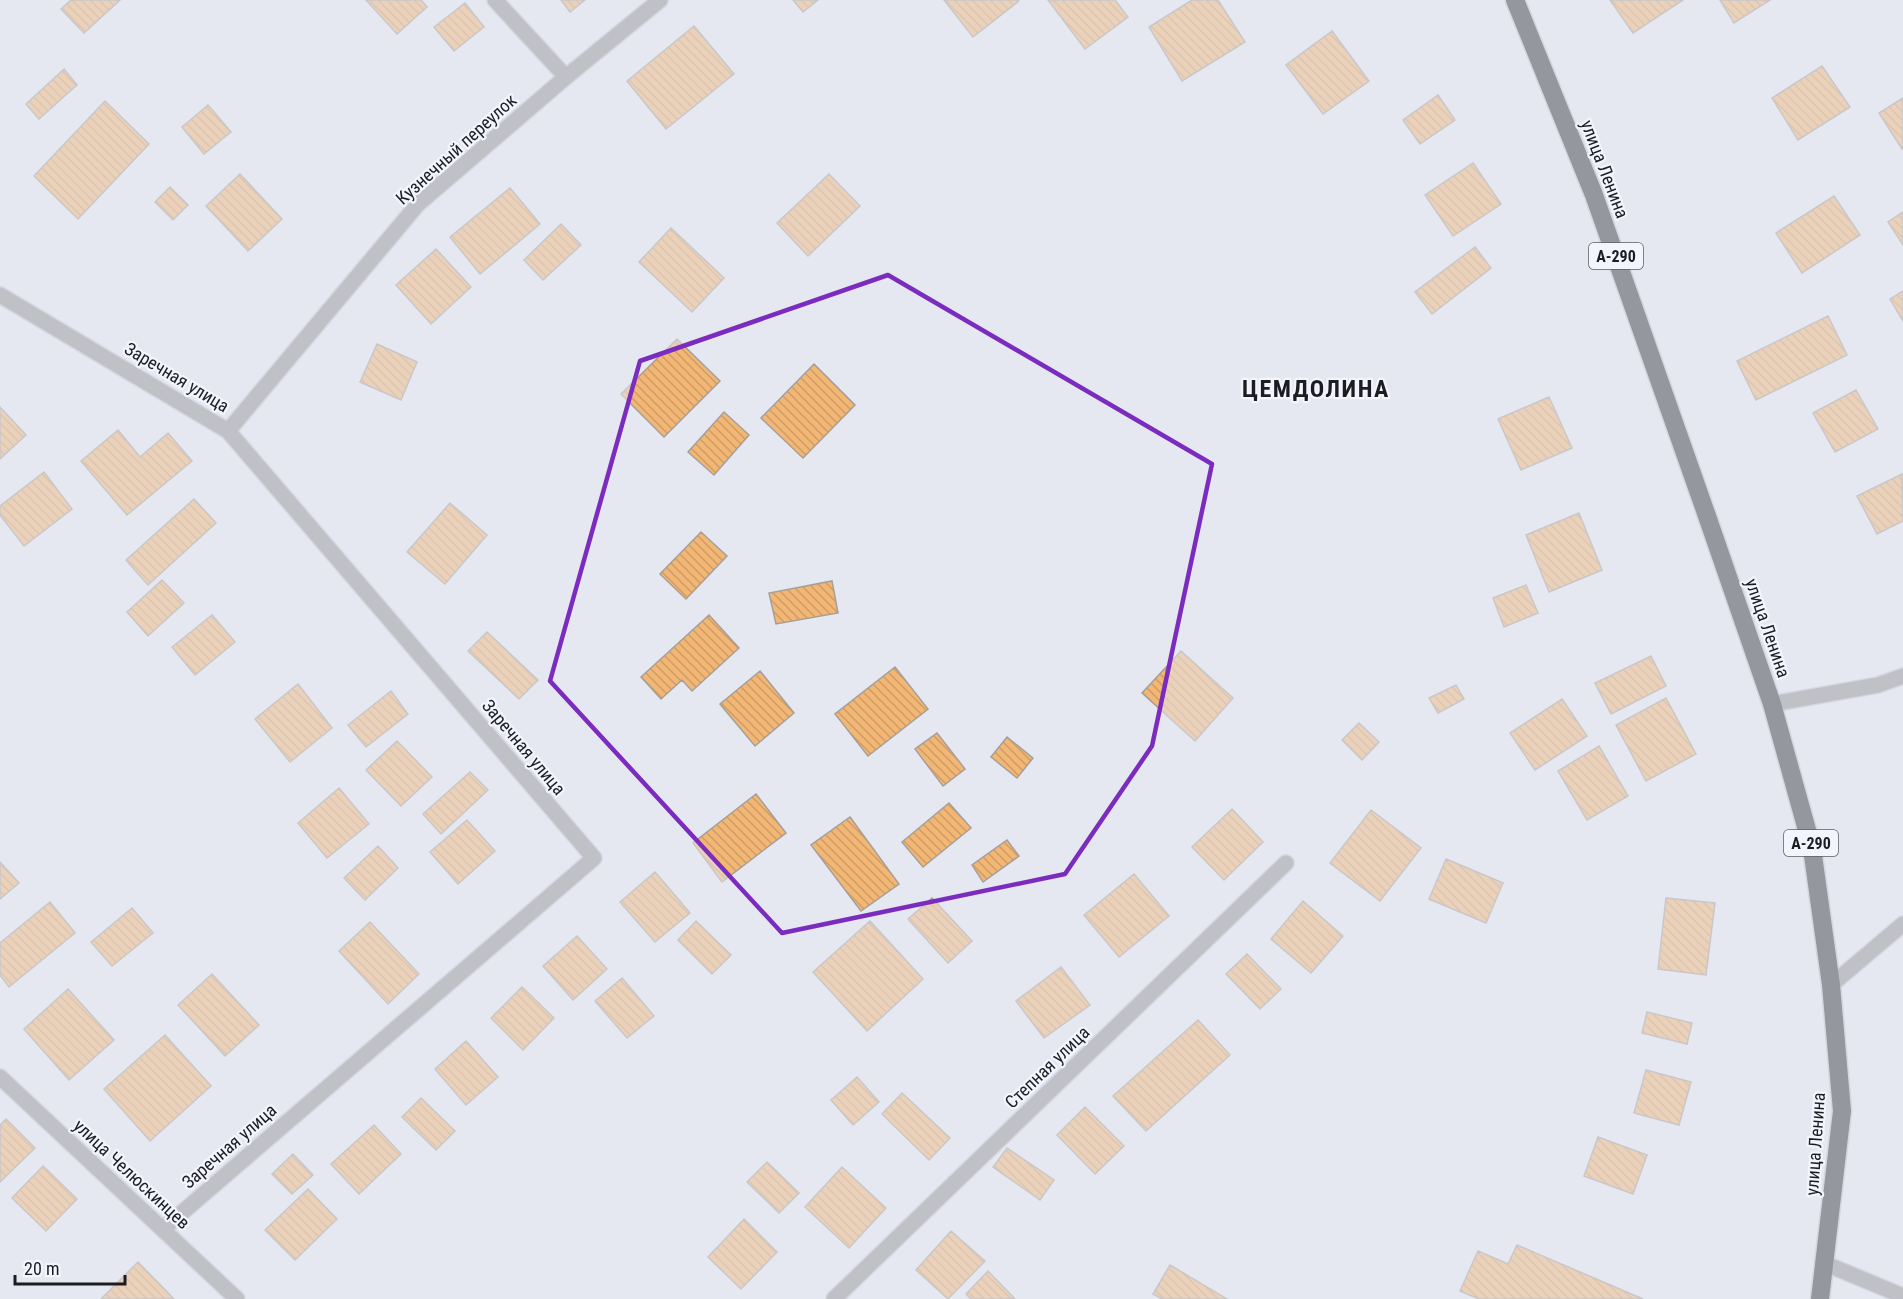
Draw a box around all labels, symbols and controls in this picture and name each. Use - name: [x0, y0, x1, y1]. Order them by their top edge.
- street label: Кузнечный переулок: [391, 89, 521, 209]
- street label: улица Ленина: [1577, 117, 1633, 221]
- road number: А-290: [1589, 243, 1643, 269]
- street label: Заречная улица: [121, 338, 233, 416]
- district label: ЦЕМДОЛИНА: [1242, 375, 1390, 403]
- street label: улица Ленина: [1741, 576, 1795, 680]
- street label: Заречная улица: [478, 695, 570, 799]
- road number: А-290: [1784, 830, 1838, 856]
- street label: Степная улица: [1001, 1022, 1093, 1112]
- street label: улица Ленина: [1801, 1092, 1829, 1196]
- street label: Заречная улица: [178, 1099, 280, 1193]
- street label: улица Челюскинцев: [70, 1115, 194, 1233]
- scale bar: [15, 1248, 124, 1286]
- text: 20 m: [24, 1258, 59, 1279]

